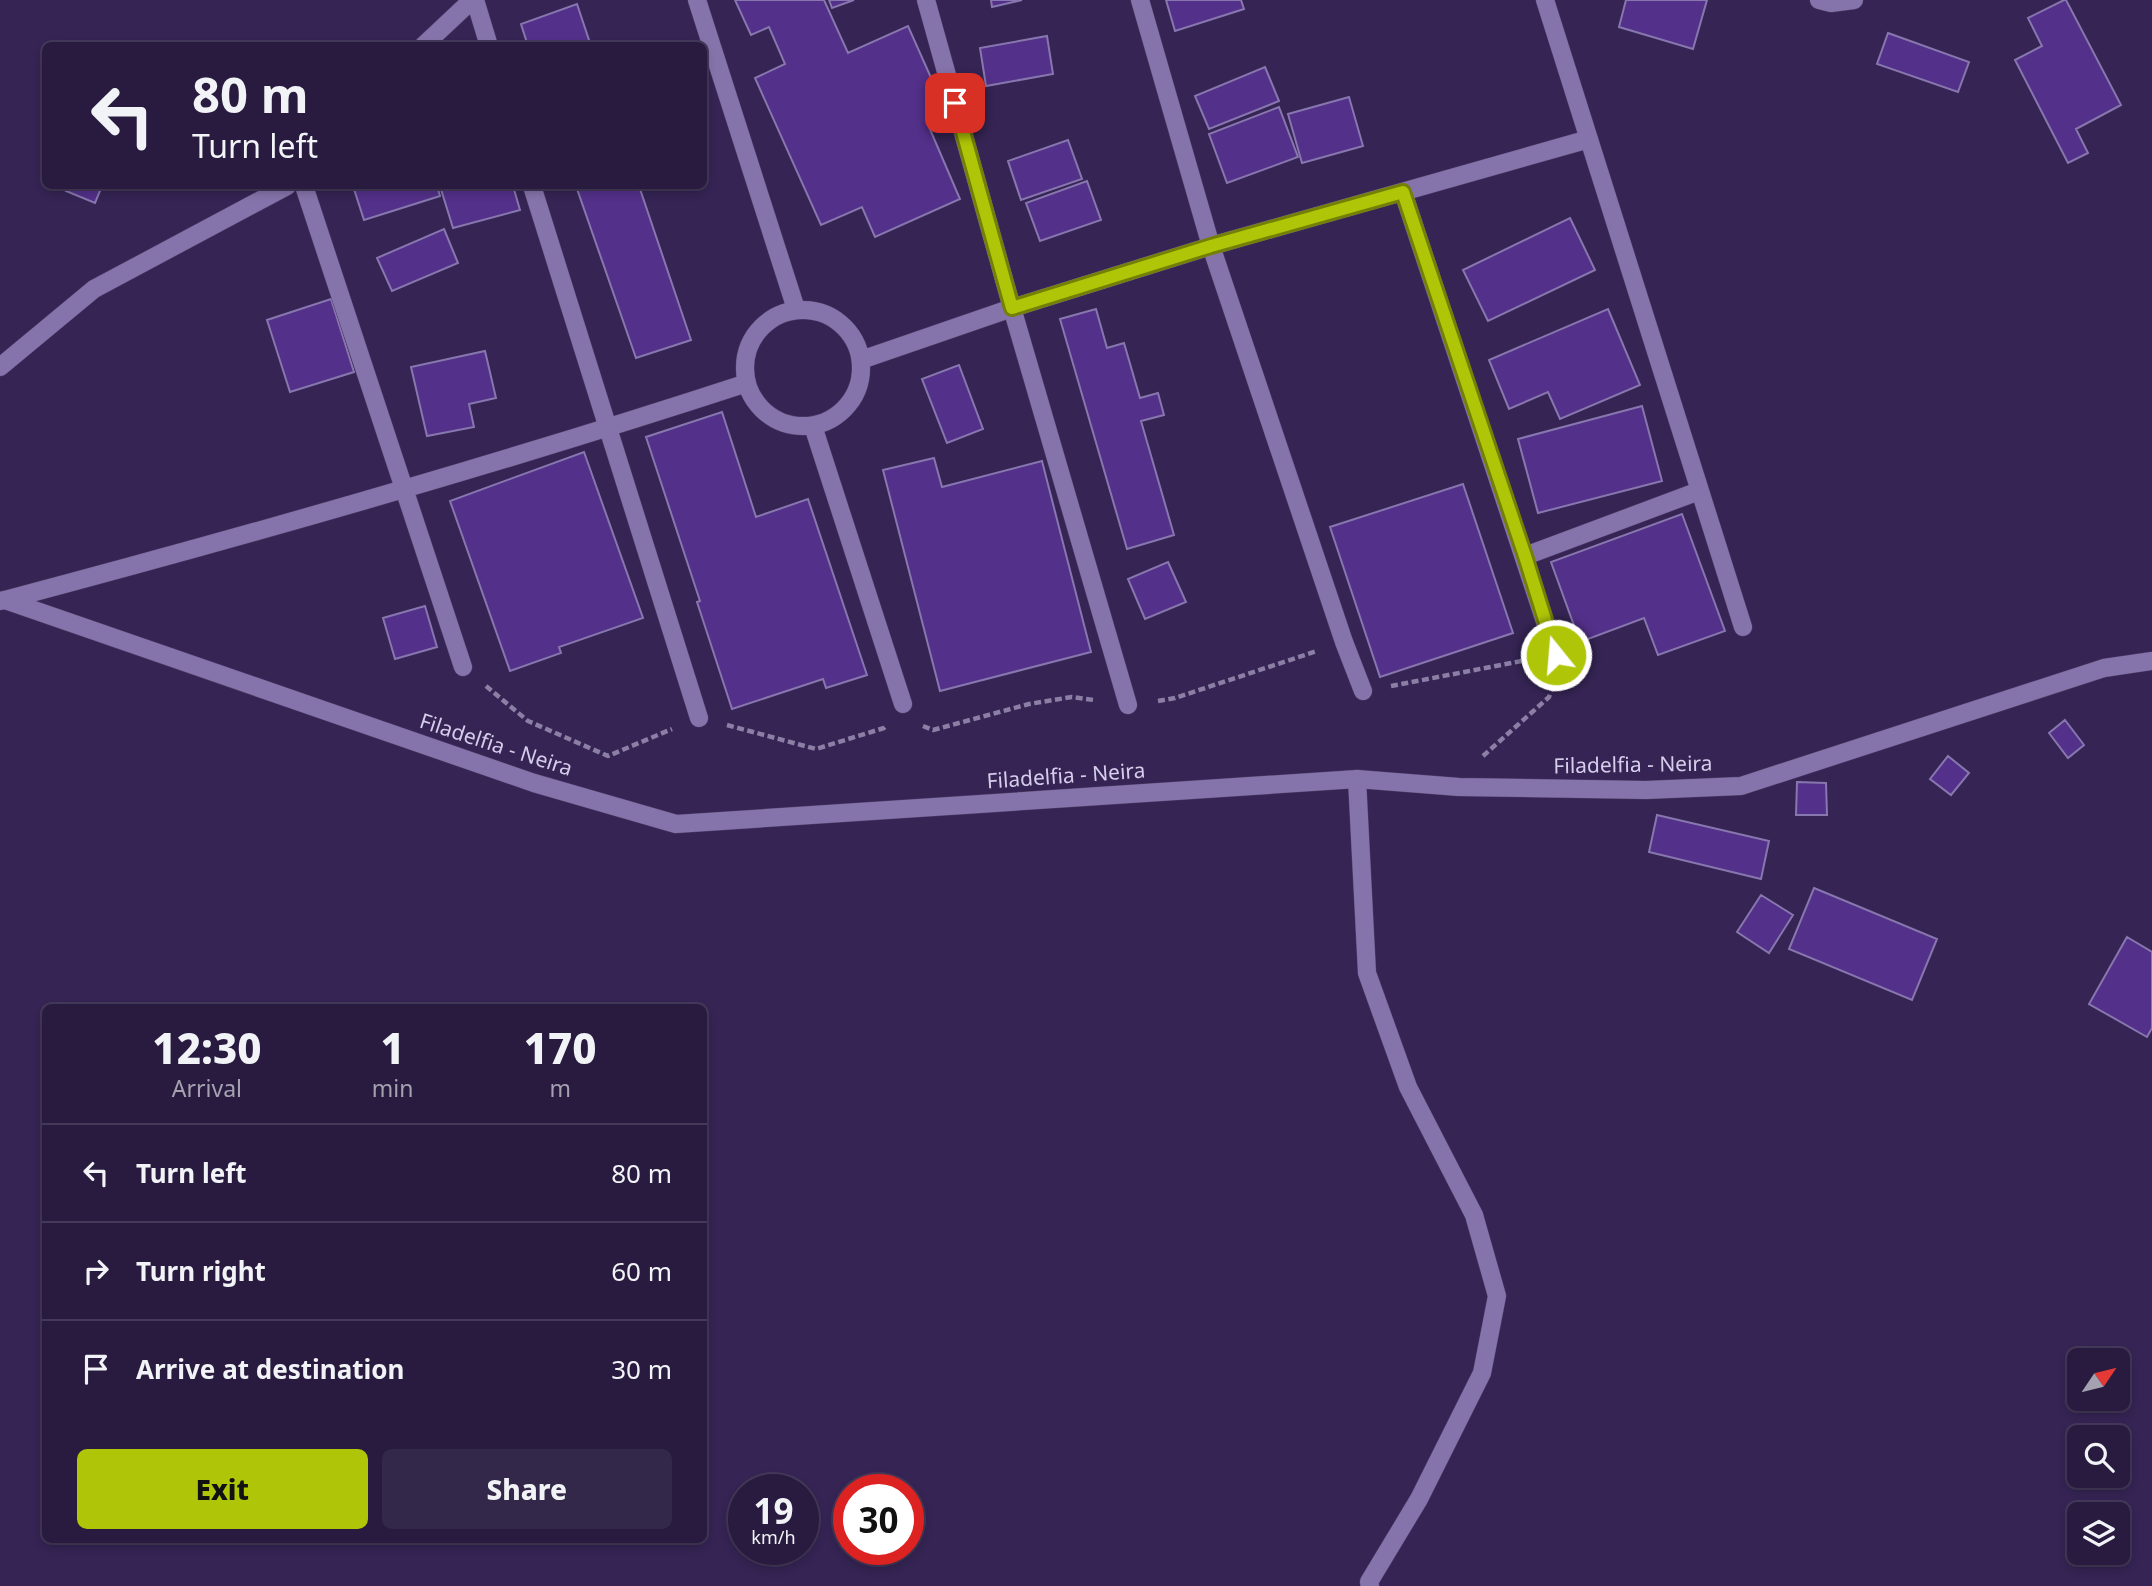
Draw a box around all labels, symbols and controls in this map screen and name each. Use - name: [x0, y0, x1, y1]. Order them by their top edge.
- text: 80 m: [192, 61, 309, 127]
- icon: left: [77, 70, 168, 161]
- pin: [925, 73, 985, 133]
- icon: arrive: [936, 84, 974, 122]
- text: Turn left: [192, 124, 318, 167]
- position arrow: [1519, 618, 1593, 692]
- street label: Filadelfia - Neira: [416, 706, 576, 782]
- street label: Filadelfia - Neira: [1553, 749, 1713, 779]
- street label: Filadelfia - Neira: [986, 755, 1146, 795]
- text: 12:30: [152, 1019, 261, 1076]
- text: 1: [380, 1019, 405, 1076]
- text: 170: [524, 1019, 597, 1076]
- text: Arrival: [172, 1072, 242, 1104]
- text: min: [372, 1072, 413, 1104]
- text: m: [549, 1072, 571, 1104]
- icon: left: [77, 1154, 115, 1192]
- text: Turn left: [136, 1155, 247, 1191]
- text: 80 m: [611, 1155, 672, 1191]
- icon: right: [77, 1252, 115, 1290]
- text: Turn right: [136, 1253, 266, 1289]
- text: 60 m: [611, 1253, 672, 1289]
- north arrow: [2067, 1348, 2130, 1410]
- map controls: [2067, 1348, 2130, 1565]
- icon: arrive: [77, 1350, 115, 1388]
- text: Arrive at destination: [136, 1351, 405, 1387]
- text: 30 m: [611, 1351, 672, 1387]
- button: search: [2067, 1425, 2130, 1488]
- button: Exit: [77, 1449, 368, 1529]
- button: Share: [382, 1449, 672, 1529]
- speed limit sign: 30: [833, 1474, 924, 1565]
- text: 19: [753, 1487, 794, 1534]
- button: layers: [2067, 1502, 2130, 1565]
- text: km/h: [751, 1525, 796, 1549]

